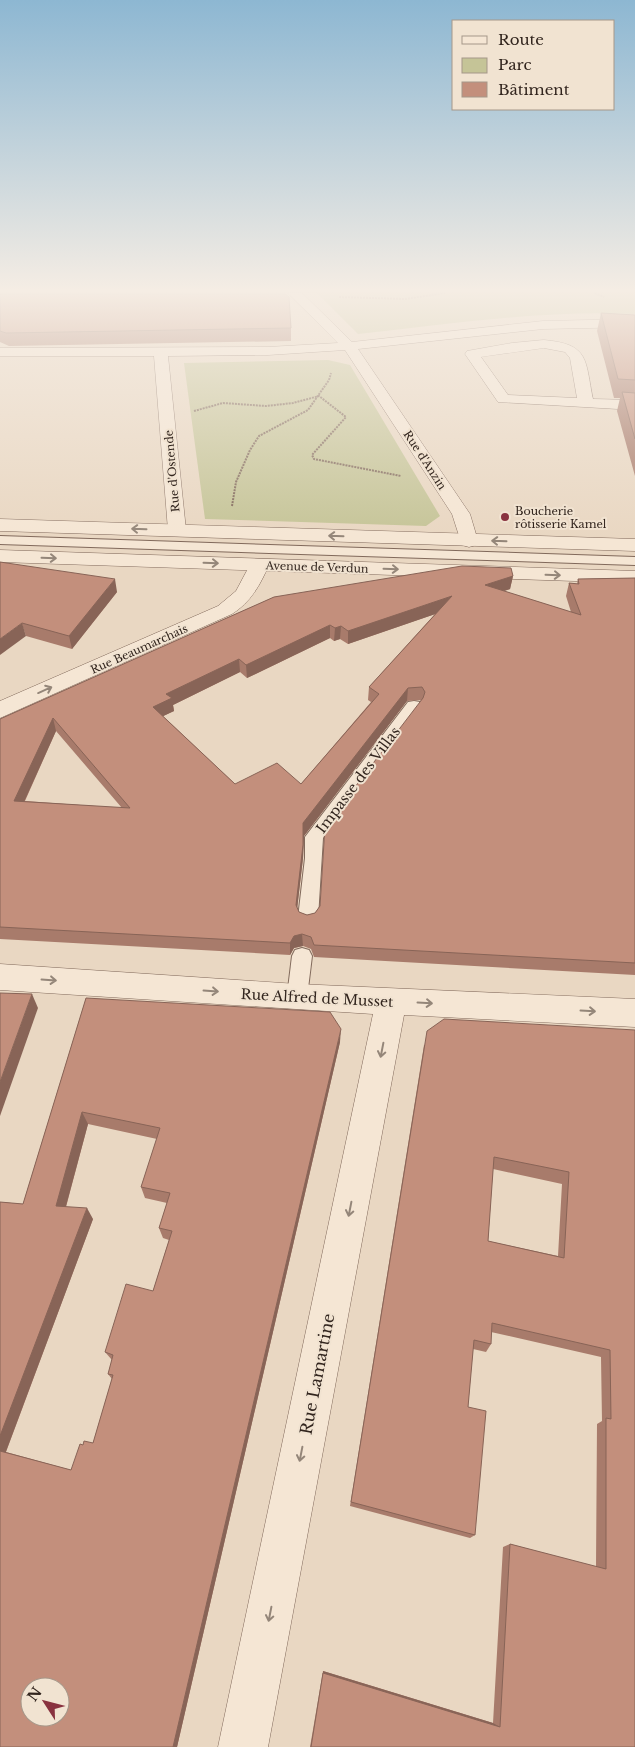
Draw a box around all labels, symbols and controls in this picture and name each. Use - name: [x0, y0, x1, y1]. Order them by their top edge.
- legend: [452, 20, 615, 110]
- text: Route: [498, 30, 544, 49]
- text: Parc: [498, 55, 531, 74]
- text: Bâtiment: [498, 80, 570, 99]
- street label: Rue d'Anzin: [401, 428, 450, 493]
- street label: Rue d'Ostende: [161, 429, 183, 513]
- place label: Boucherie rôtisserie Kamel: [515, 504, 607, 531]
- marker: Boucherie rôtisserie Kamel: [499, 511, 511, 523]
- one-way arrow: [131, 524, 148, 534]
- one-way arrow: [329, 531, 345, 540]
- one-way arrow: [491, 537, 507, 546]
- one-way arrow: [40, 553, 56, 562]
- street label: Avenue de Verdun: [264, 558, 369, 576]
- one-way arrow: [203, 559, 219, 568]
- one-way arrow: [383, 565, 399, 574]
- one-way arrow: [545, 570, 561, 579]
- street label: Rue Beaumarchais: [88, 621, 190, 677]
- one-way arrow: [37, 685, 52, 695]
- street label: Impasse des Villas: [312, 723, 404, 837]
- one-way arrow: [40, 976, 56, 985]
- street label: Rue Alfred de Musset: [240, 985, 395, 1011]
- one-way arrow: [203, 987, 219, 996]
- one-way arrow: [417, 999, 433, 1008]
- one-way arrow: [579, 1006, 595, 1015]
- one-way arrow: [376, 1041, 386, 1057]
- one-way arrow: [345, 1201, 354, 1217]
- street label: Rue Lamartine: [295, 1312, 339, 1436]
- one-way arrow: [296, 1446, 306, 1462]
- one-way arrow: [265, 1605, 274, 1621]
- north arrow: [20, 1677, 70, 1727]
- text: N: [23, 1684, 46, 1705]

